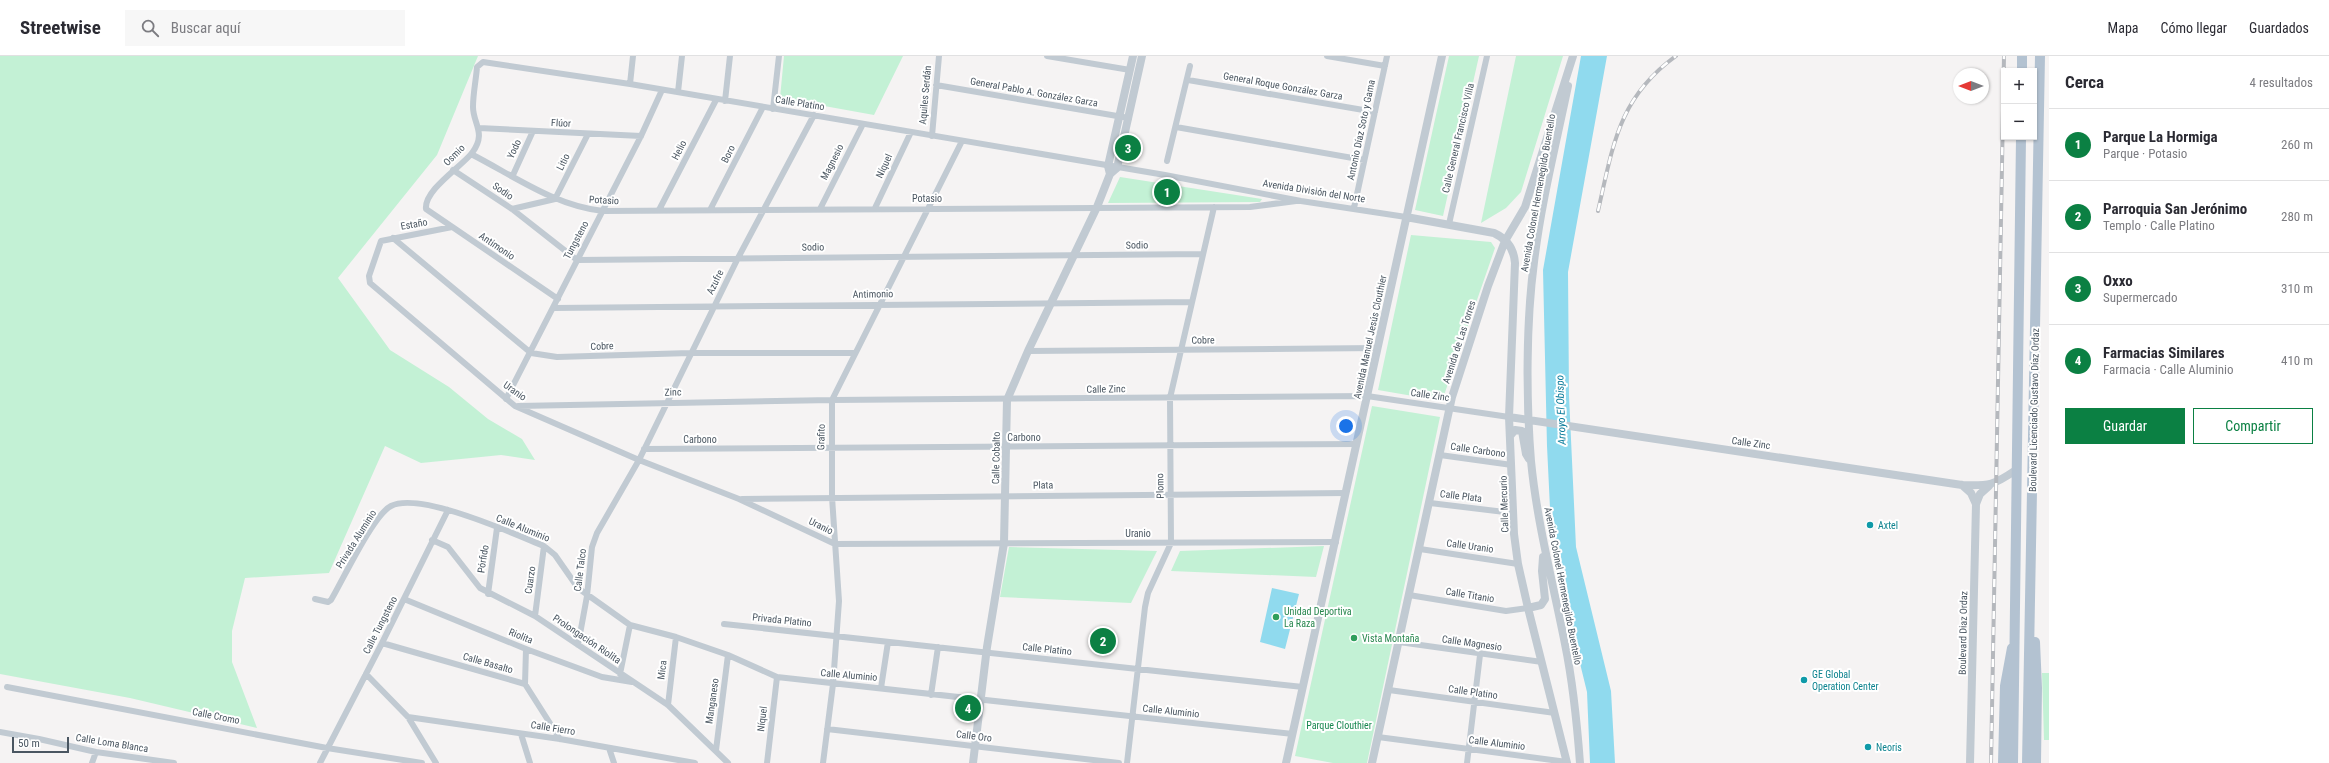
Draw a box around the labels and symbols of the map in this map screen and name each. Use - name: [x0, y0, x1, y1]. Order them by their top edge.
- street label: Aquiles Serdán: [917, 65, 933, 125]
- north arrow: [1953, 68, 1989, 104]
- street label: General Roque González Garza: [1222, 70, 1344, 102]
- street label: General Pablo A. González Garza: [969, 75, 1099, 109]
- street label: Antonio Díaz Soto y Gama: [1345, 79, 1377, 181]
- street label: Calle General Francisco Villa: [1440, 82, 1476, 194]
- street label: Calle Platino: [775, 94, 825, 112]
- street label: Avenida Colonel Hermenegildo Buentello: [1519, 113, 1557, 273]
- street label: Flúor: [551, 117, 571, 129]
- pin: 3: [1115, 133, 1141, 163]
- street label: Yodo: [505, 138, 523, 160]
- street label: Helio: [669, 138, 689, 162]
- street label: Osmio: [441, 142, 467, 168]
- street label: Magnesio: [818, 142, 846, 182]
- street label: Boro: [719, 143, 737, 165]
- street label: Litio: [554, 152, 572, 172]
- street label: Níquel: [874, 152, 894, 180]
- pin: 1: [1154, 177, 1180, 207]
- street label: Avenida División del Norte: [1262, 177, 1366, 205]
- street label: Sodio: [491, 180, 515, 202]
- street label: Potasio: [912, 193, 942, 204]
- street label: Potasio: [589, 194, 619, 206]
- street label: Estaño: [400, 216, 428, 232]
- street label: Tungsteno: [561, 219, 591, 261]
- street label: Antimonio: [477, 230, 517, 262]
- street label: Sodio: [1126, 239, 1148, 251]
- street label: Sodio: [802, 241, 824, 253]
- street label: Azufre: [704, 268, 726, 296]
- street label: Avenida Manuel Jesús Clouthier: [1351, 274, 1389, 400]
- street label: Antimonio: [853, 288, 893, 300]
- street label: Avenida de Las Torres: [1440, 299, 1478, 385]
- street label: Boulevard Licenciado Gustavo Díaz Ordaz: [2027, 328, 2041, 492]
- street label: Cobre: [1191, 334, 1215, 346]
- street label: Cobre: [590, 340, 614, 352]
- water label: Arroyo El Obispo: [1553, 375, 1569, 446]
- street label: Uranio: [501, 379, 529, 403]
- street label: Calle Zinc: [1086, 383, 1126, 395]
- street label: Zinc: [664, 386, 682, 398]
- street label: Calle Zinc: [1410, 387, 1450, 403]
- your location: [1336, 416, 1356, 436]
- street label: Grafito: [815, 424, 827, 450]
- street label: Calle Cobalto: [990, 432, 1002, 484]
- street label: Carbono: [1007, 432, 1041, 443]
- street label: Carbono: [683, 434, 717, 445]
- street label: Calle Zinc: [1731, 435, 1771, 451]
- street label: Calle Carbono: [1450, 441, 1506, 459]
- street label: Plomo: [1154, 473, 1166, 499]
- street label: Calle Mercurio: [1498, 475, 1510, 533]
- street label: Plata: [1033, 479, 1053, 491]
- street label: Calle Plata: [1439, 488, 1483, 504]
- street label: Avenida Colonel Hermenegildo Buentello: [1542, 506, 1584, 666]
- street label: Privada Aluminio: [334, 508, 378, 570]
- street label: Calle Aluminio: [495, 512, 551, 544]
- street label: Uranio: [807, 515, 835, 537]
- marker: Axtel: [1865, 520, 1875, 530]
- place label: Axtel: [1878, 520, 1898, 531]
- street label: Uranio: [1125, 528, 1151, 539]
- street label: Calle Uranio: [1446, 537, 1494, 555]
- street label: Pórfido: [475, 544, 491, 574]
- street label: Calle Talco: [572, 548, 588, 592]
- street label: Cuarzo: [523, 566, 537, 594]
- street label: Calle Titanio: [1445, 586, 1495, 604]
- street label: Boulevard Diaz Ordaz: [1957, 591, 1969, 675]
- street label: Calle Tungsteno: [361, 594, 399, 656]
- place label: Unidad Deportiva La Raza: [1284, 606, 1352, 629]
- street label: Privada Platino: [752, 611, 812, 629]
- street label: Prolongación Riolita: [551, 612, 623, 666]
- marker: Unidad Deportiva La Raza: [1271, 612, 1281, 622]
- street label: Riolita: [507, 626, 535, 646]
- pin: 2: [1090, 626, 1116, 656]
- marker: Vista Montaña: [1349, 633, 1359, 643]
- place label: Vista Montaña: [1362, 633, 1420, 644]
- street label: Calle Magnesio: [1441, 633, 1503, 653]
- street label: Calle Platino: [1022, 641, 1072, 657]
- street label: Calle Basalto: [462, 651, 514, 675]
- street label: Mica: [655, 660, 669, 680]
- street label: Calle Aluminio: [820, 667, 878, 683]
- place label: GE Global Operation Center: [1812, 669, 1879, 692]
- marker: GE Global Operation Center: [1799, 675, 1809, 685]
- street label: Manganeso: [703, 677, 721, 725]
- street label: Calle Platino: [1448, 683, 1498, 701]
- pin: 4: [955, 693, 981, 723]
- street label: Calle Aluminio: [1142, 703, 1200, 719]
- street label: Calle Cromo: [191, 706, 241, 726]
- street label: Níquel: [755, 706, 769, 732]
- street label: Calle Fierro: [530, 719, 576, 737]
- park label: Parque Clouthier: [1306, 720, 1372, 731]
- street label: Calle Oro: [955, 728, 993, 744]
- street label: Calle Loma Blanca: [75, 732, 149, 754]
- street label: Calle Aluminio: [1468, 734, 1526, 752]
- scale bar: [12, 735, 69, 754]
- marker: Neoris: [1863, 742, 1873, 752]
- place label: Neoris: [1876, 742, 1902, 753]

